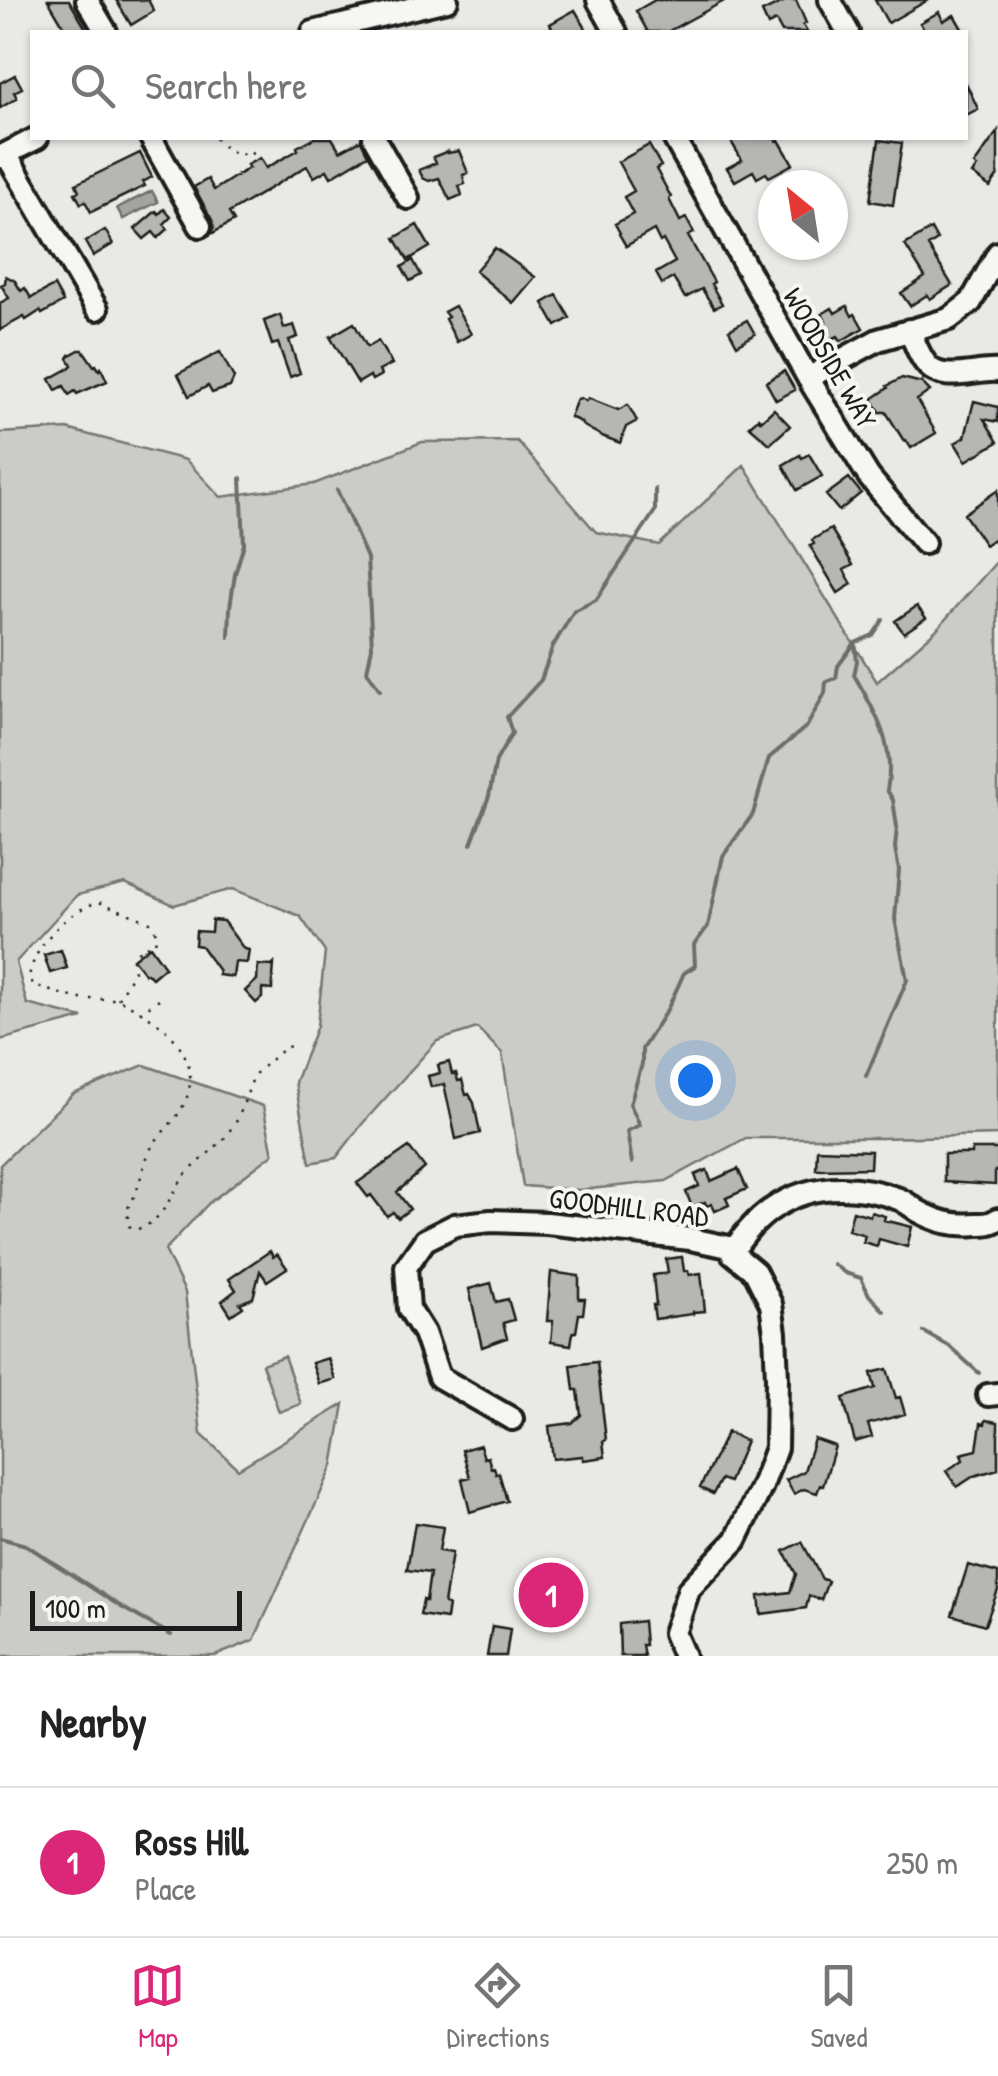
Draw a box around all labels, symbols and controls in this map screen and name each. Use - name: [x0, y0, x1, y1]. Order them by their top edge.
- search box: [30, 30, 968, 140]
- icon: search: [65, 58, 120, 113]
- text: Search here: [145, 59, 307, 111]
- north arrow: [758, 170, 848, 260]
- street label: WOODSIDE WAY: [774, 281, 886, 436]
- your location: [670, 1055, 721, 1106]
- street label: GOODHILL ROAD: [547, 1178, 711, 1236]
- pin: 1: [518, 1558, 584, 1632]
- scale bar: [30, 1586, 242, 1630]
- text: 100 m: [45, 1589, 106, 1627]
- text: Nearby: [40, 1693, 147, 1750]
- text: Ross Hill: [135, 1815, 248, 1867]
- text: 1: [67, 1841, 78, 1884]
- text: 250 m: [886, 1841, 958, 1884]
- text: Place: [135, 1867, 197, 1910]
- tab: Map: [130, 1958, 185, 2056]
- tab: Directions: [446, 1958, 549, 2056]
- tab: Saved: [810, 1958, 868, 2056]

